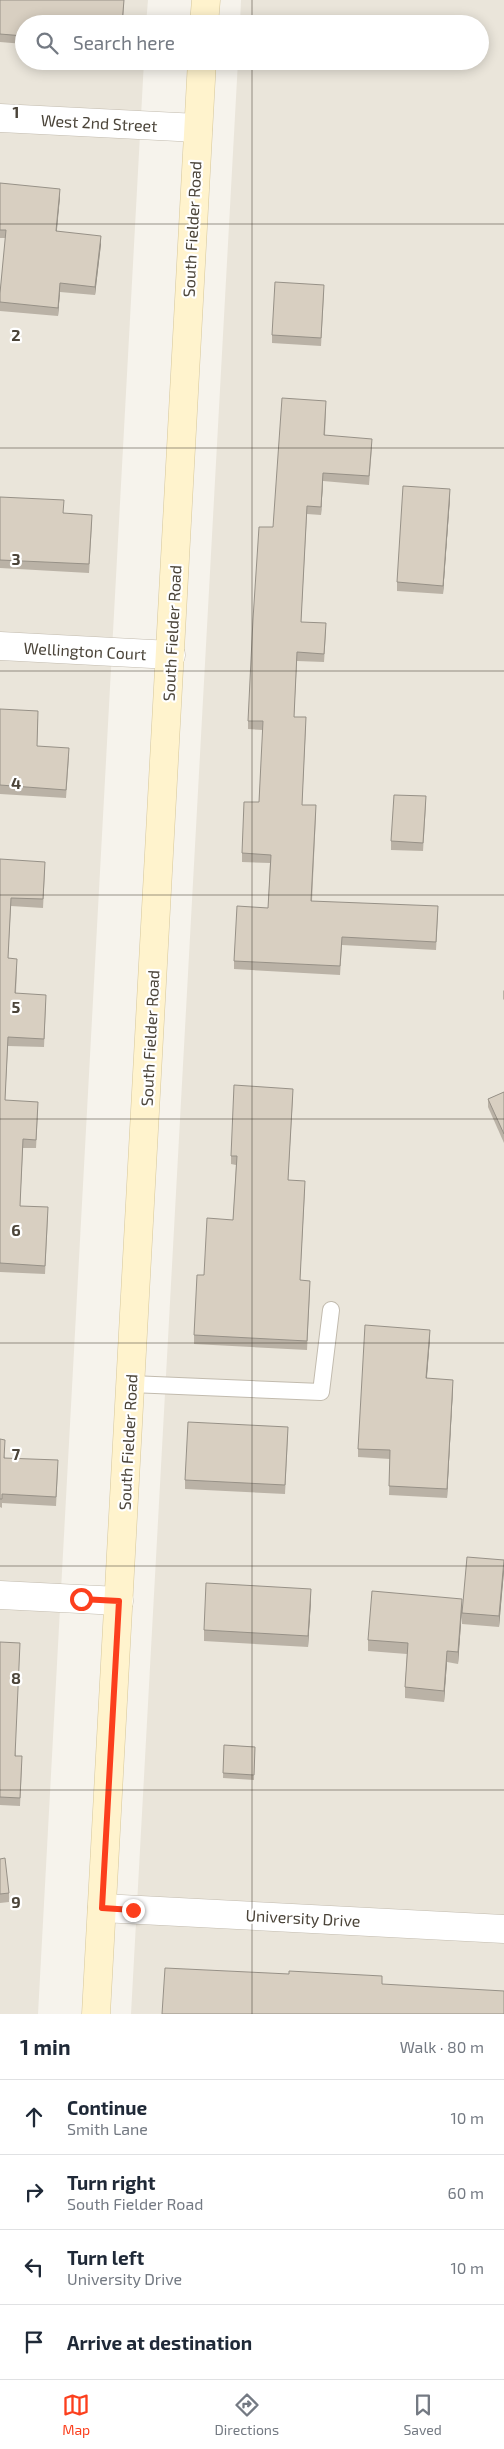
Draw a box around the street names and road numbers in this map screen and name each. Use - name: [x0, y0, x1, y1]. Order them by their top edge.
- street label: West 2nd Street: [40, 110, 158, 135]
- street label: South Fielder Road: [178, 160, 205, 298]
- street label: South Fielder Road: [158, 564, 185, 702]
- street label: Wellington Court: [23, 638, 147, 663]
- street label: South Fielder Road: [136, 969, 163, 1107]
- street label: South Fielder Road: [114, 1373, 141, 1511]
- street label: University Drive: [245, 1905, 361, 1930]

